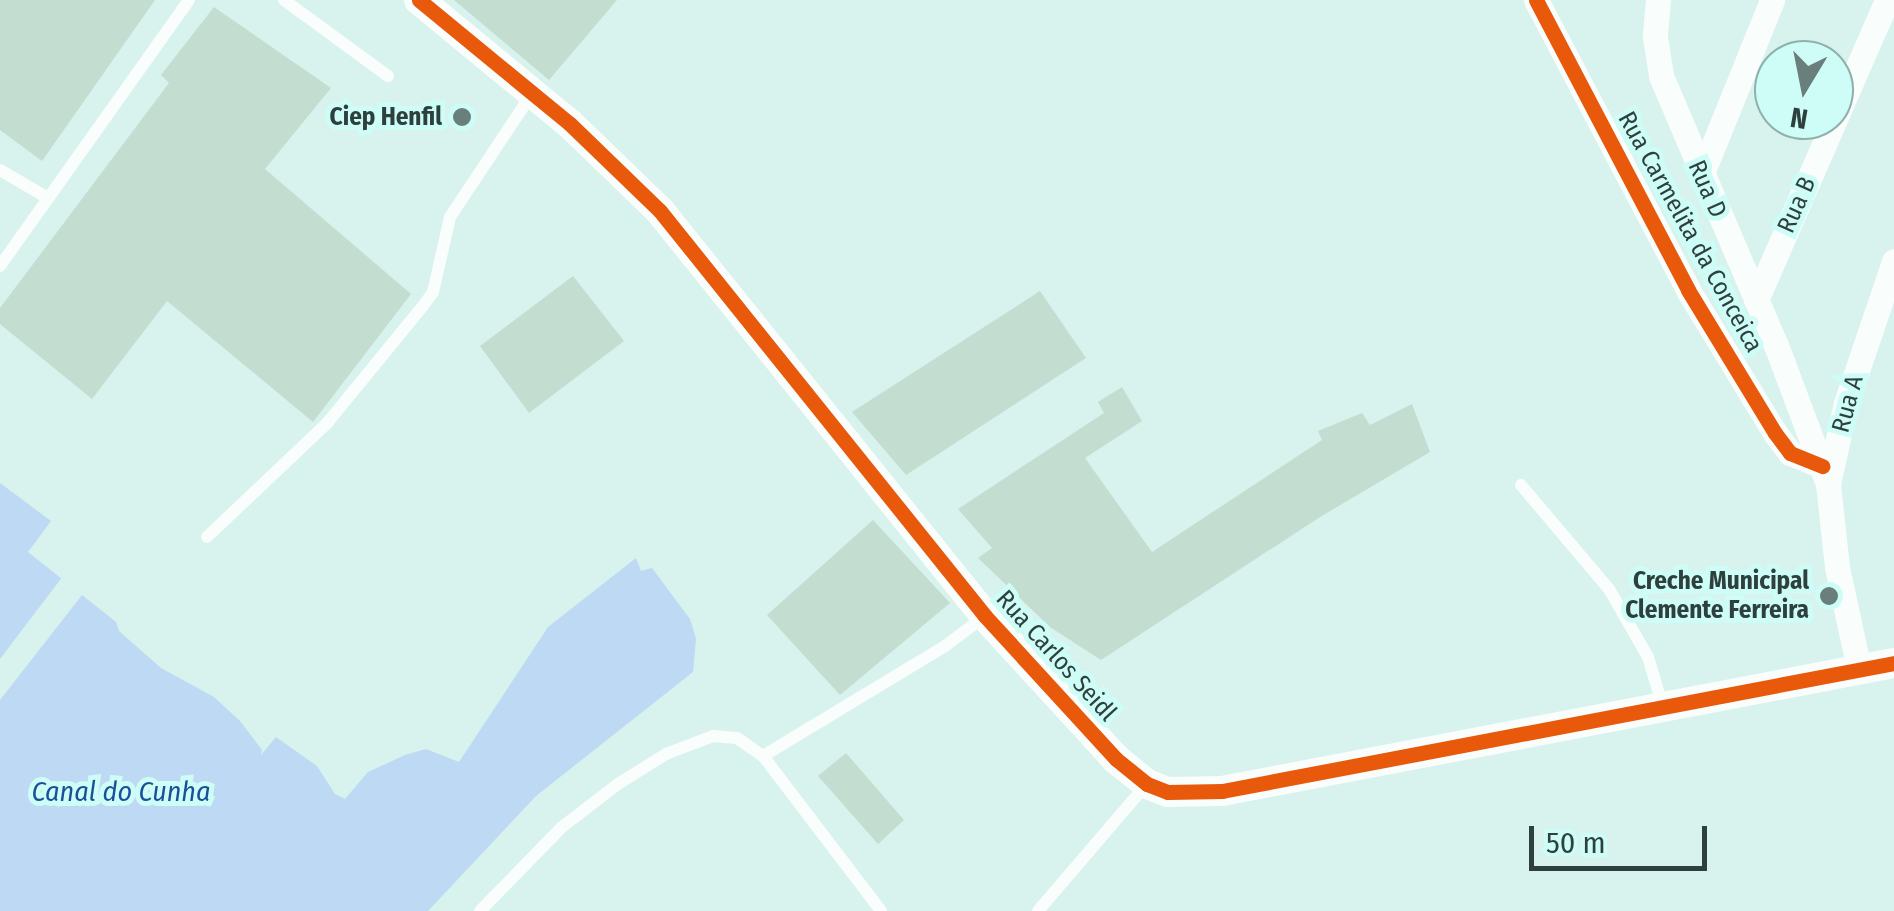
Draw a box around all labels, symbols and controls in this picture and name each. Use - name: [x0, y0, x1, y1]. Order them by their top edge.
- north arrow: [1754, 40, 1854, 140]
- text: N: [1788, 100, 1810, 136]
- place label: Ciep Henfil: [330, 102, 442, 132]
- marker: Ciep Henfil: [451, 106, 473, 128]
- street label: Rua Carmelita da Conceica: [1611, 106, 1769, 358]
- street label: Rua D: [1681, 156, 1733, 222]
- street label: Rua B: [1771, 172, 1823, 238]
- street label: Rua A: [1826, 372, 1870, 436]
- place label: Creche Municipal Clemente Ferreira: [1625, 567, 1809, 626]
- street label: Rua Carlos Seidl: [989, 584, 1123, 728]
- marker: Creche Municipal Clemente Ferreira: [1818, 585, 1840, 607]
- water label: Canal do Cunha: [31, 775, 211, 809]
- scale bar: [1534, 806, 1712, 868]
- text: 50 m: [1546, 825, 1606, 861]

